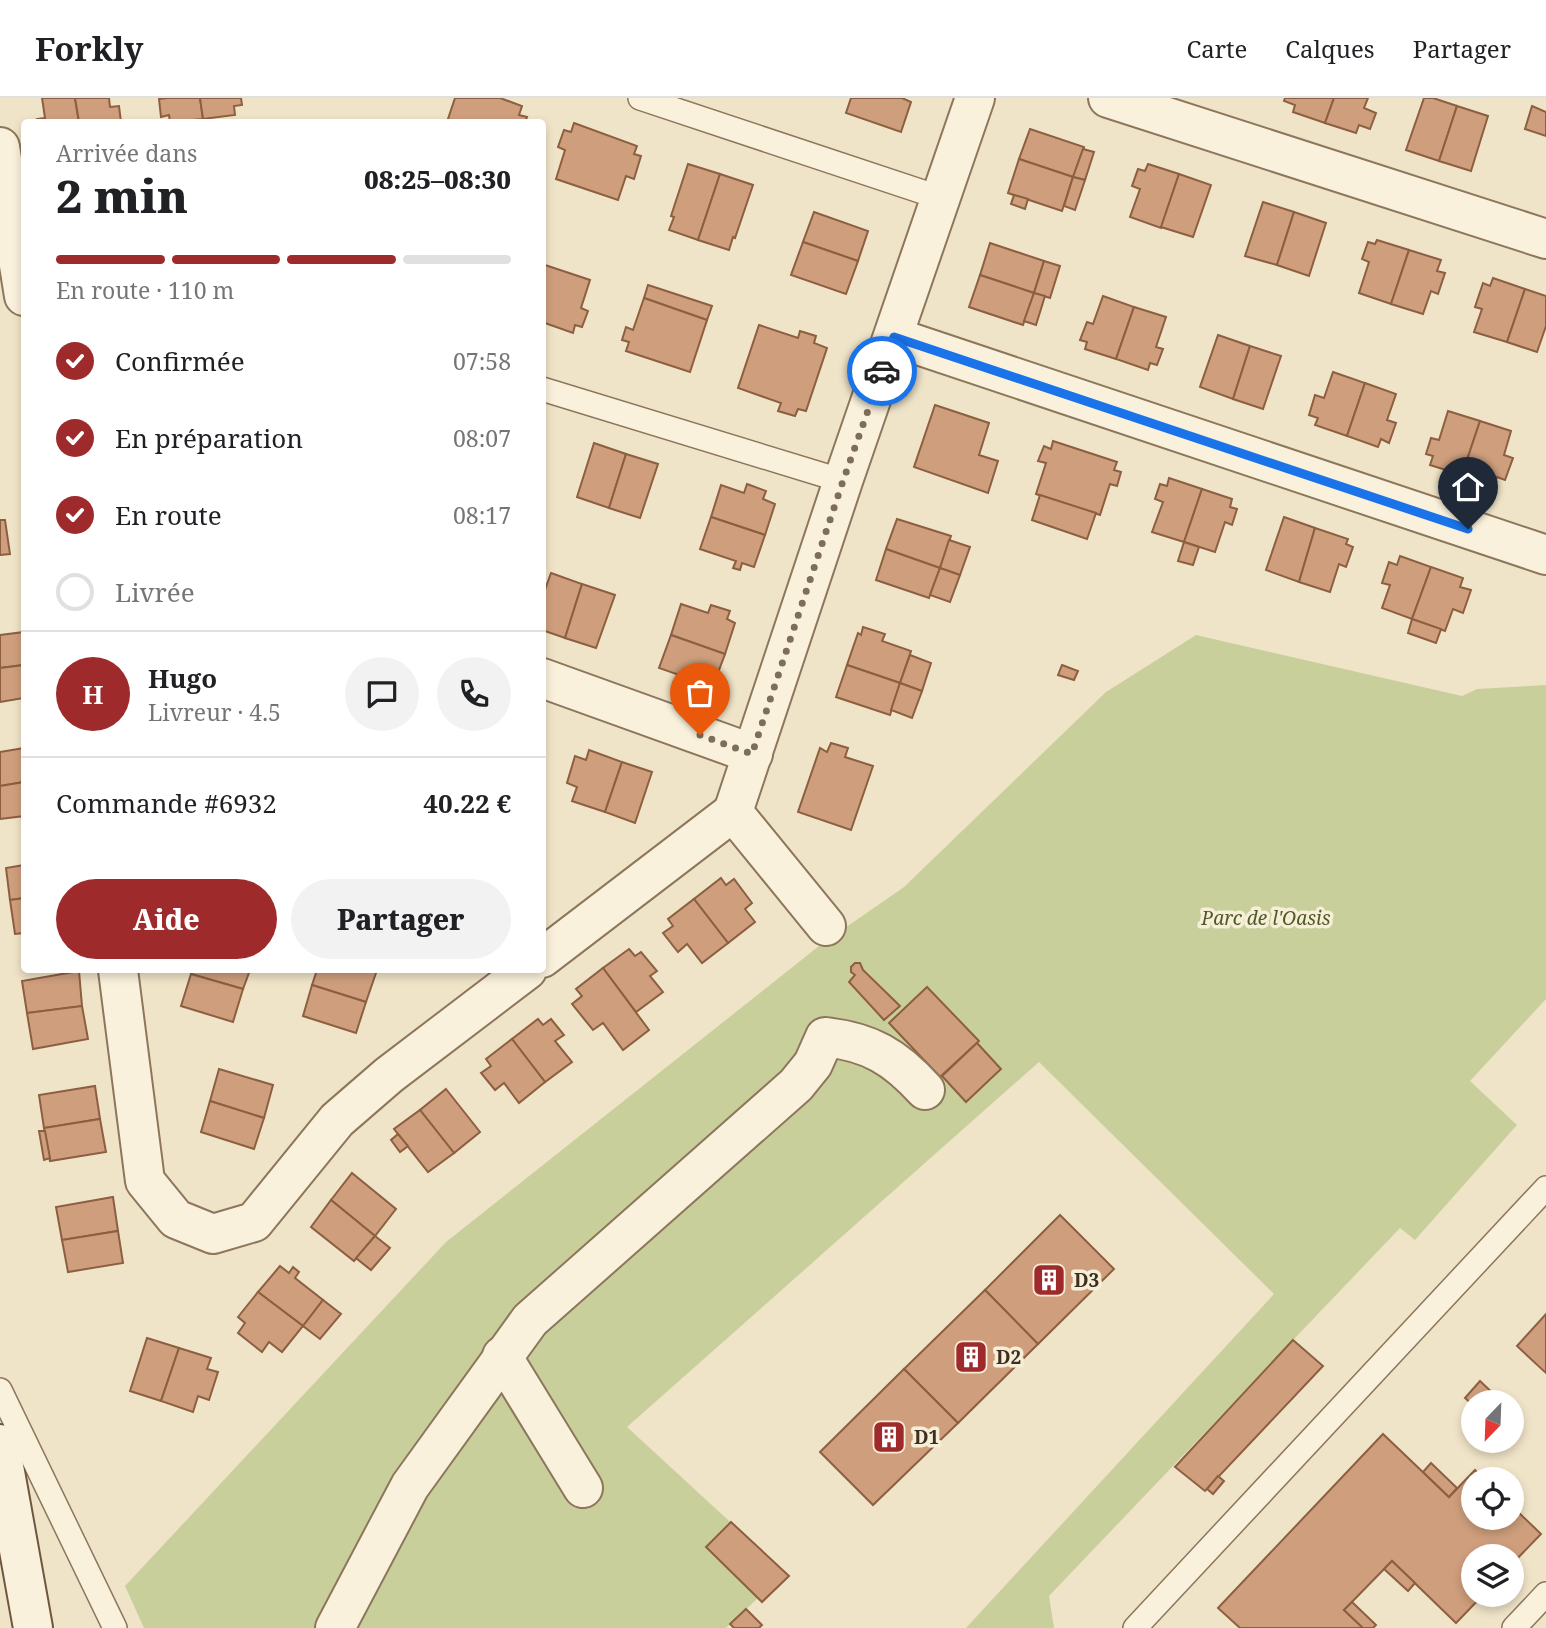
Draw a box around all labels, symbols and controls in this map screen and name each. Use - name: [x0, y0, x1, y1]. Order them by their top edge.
- text: Forkly: [35, 26, 143, 71]
- text: Carte: [1187, 32, 1247, 65]
- text: Calques: [1285, 32, 1375, 65]
- text: Partager: [1413, 32, 1511, 65]
- text: Arrivée dans: [56, 137, 197, 169]
- text: 08:25–08:30: [364, 161, 511, 197]
- text: 2 min: [56, 164, 188, 226]
- text: En route · 110 m: [56, 274, 234, 306]
- courier: [847, 336, 917, 406]
- icon: check: [56, 342, 94, 380]
- text: Confirmée: [115, 343, 245, 379]
- text: 07:58: [453, 345, 511, 377]
- icon: car: [863, 352, 901, 390]
- icon: check: [56, 419, 94, 457]
- text: En préparation: [115, 420, 303, 456]
- text: 08:07: [453, 422, 511, 454]
- pin: [1438, 457, 1498, 529]
- icon: home: [1449, 468, 1487, 506]
- icon: check: [56, 496, 94, 534]
- text: En route: [115, 497, 222, 533]
- text: 08:17: [453, 499, 511, 531]
- text: Livrée: [115, 574, 195, 610]
- button: chat: [345, 657, 419, 731]
- button: phone: [437, 657, 511, 731]
- text: Hugo: [148, 660, 217, 696]
- pin: [670, 663, 730, 735]
- icon: bag: [681, 674, 719, 712]
- text: H: [82, 676, 104, 712]
- text: Livreur · 4.5: [148, 696, 281, 728]
- text: Commande #6932: [56, 785, 277, 821]
- text: 40.22 €: [423, 785, 511, 821]
- button: Aide: [56, 879, 277, 959]
- button: Partager: [291, 879, 511, 959]
- park label: Parc de l'Oasis: [1200, 905, 1331, 931]
- building icon: D3: [1030, 1261, 1068, 1299]
- place label: D3: [1074, 1267, 1099, 1293]
- building icon: D2: [952, 1338, 990, 1376]
- place label: D2: [996, 1344, 1021, 1370]
- north arrow: [1461, 1390, 1524, 1452]
- map controls: [1461, 1390, 1524, 1607]
- building icon: D1: [870, 1418, 908, 1456]
- place label: D1: [914, 1424, 939, 1450]
- button: locate: [1461, 1467, 1524, 1530]
- button: layers: [1461, 1544, 1524, 1607]

